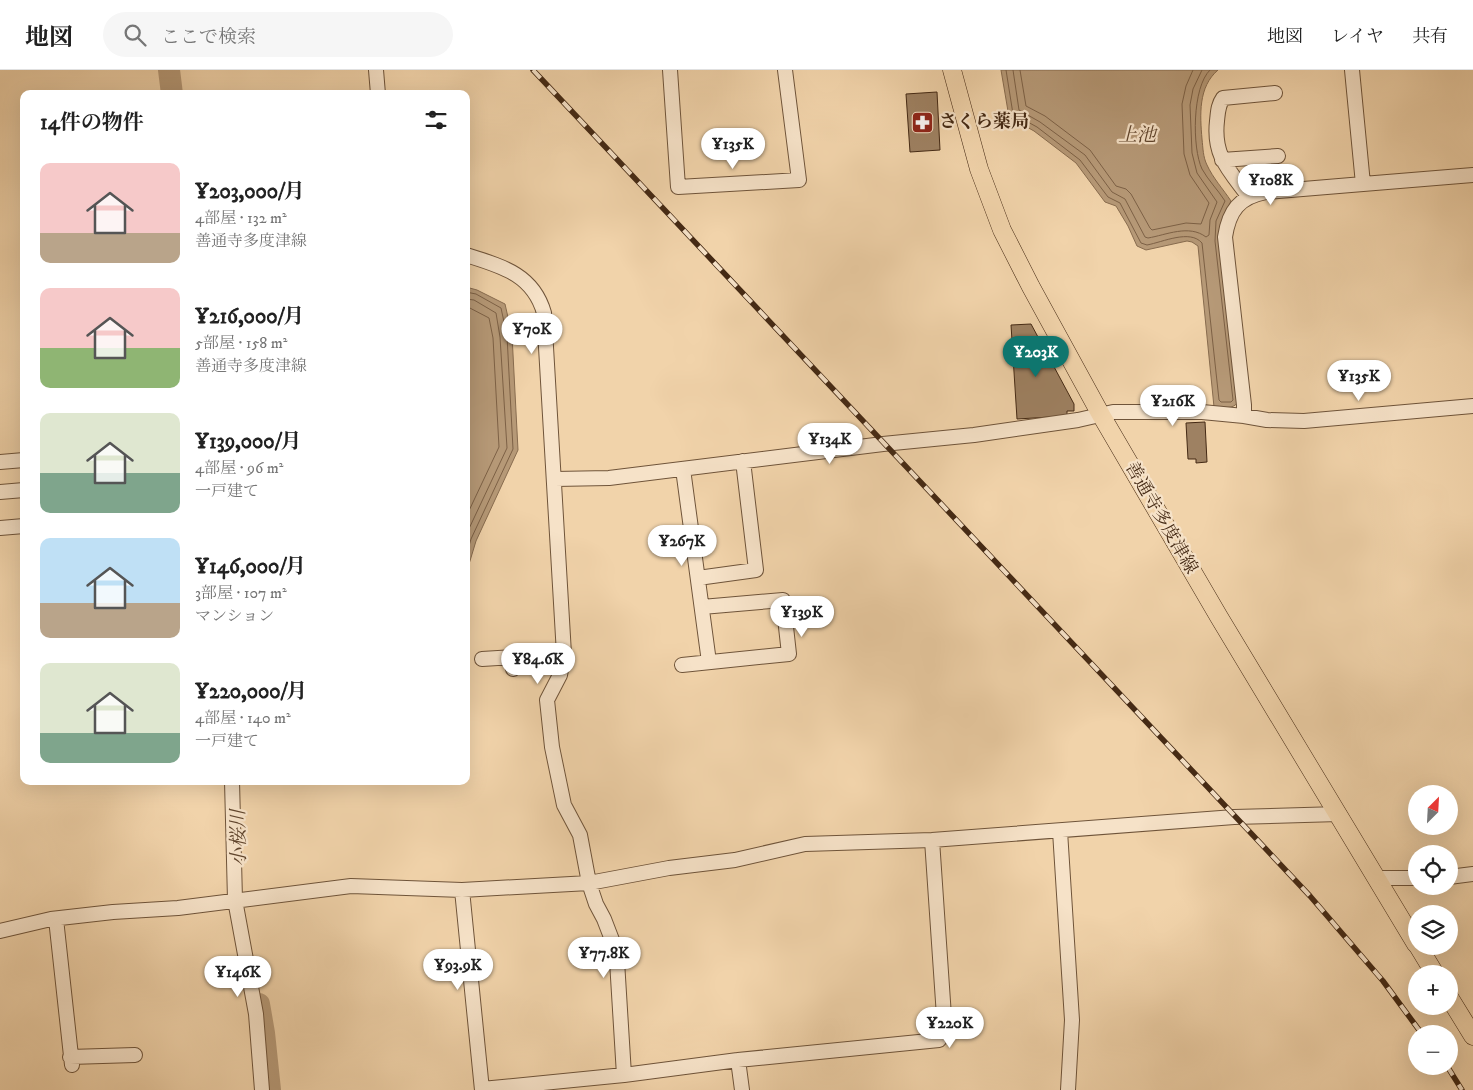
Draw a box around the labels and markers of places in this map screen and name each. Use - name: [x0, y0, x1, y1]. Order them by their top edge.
- pharmacy icon: さくら薬局: [911, 110, 935, 134]
- place label: さくら薬局: [939, 111, 1029, 133]
- pin: ¥135K: [698, 128, 768, 170]
- pin: ¥108K: [1236, 164, 1306, 206]
- pin: ¥70K: [502, 312, 562, 355]
- pin: ¥203K: [1001, 336, 1071, 378]
- pin: ¥135K: [1324, 360, 1394, 402]
- pin: ¥216K: [1138, 384, 1208, 427]
- pin: ¥134K: [795, 422, 865, 465]
- pin: ¥267K: [647, 524, 717, 567]
- pin: ¥139K: [767, 596, 837, 638]
- pin: ¥84.6K: [497, 642, 579, 685]
- pin: ¥77.8K: [563, 936, 645, 979]
- pin: ¥93.9K: [417, 948, 499, 991]
- pin: ¥146K: [203, 956, 273, 998]
- pin: ¥220K: [915, 1006, 985, 1049]

